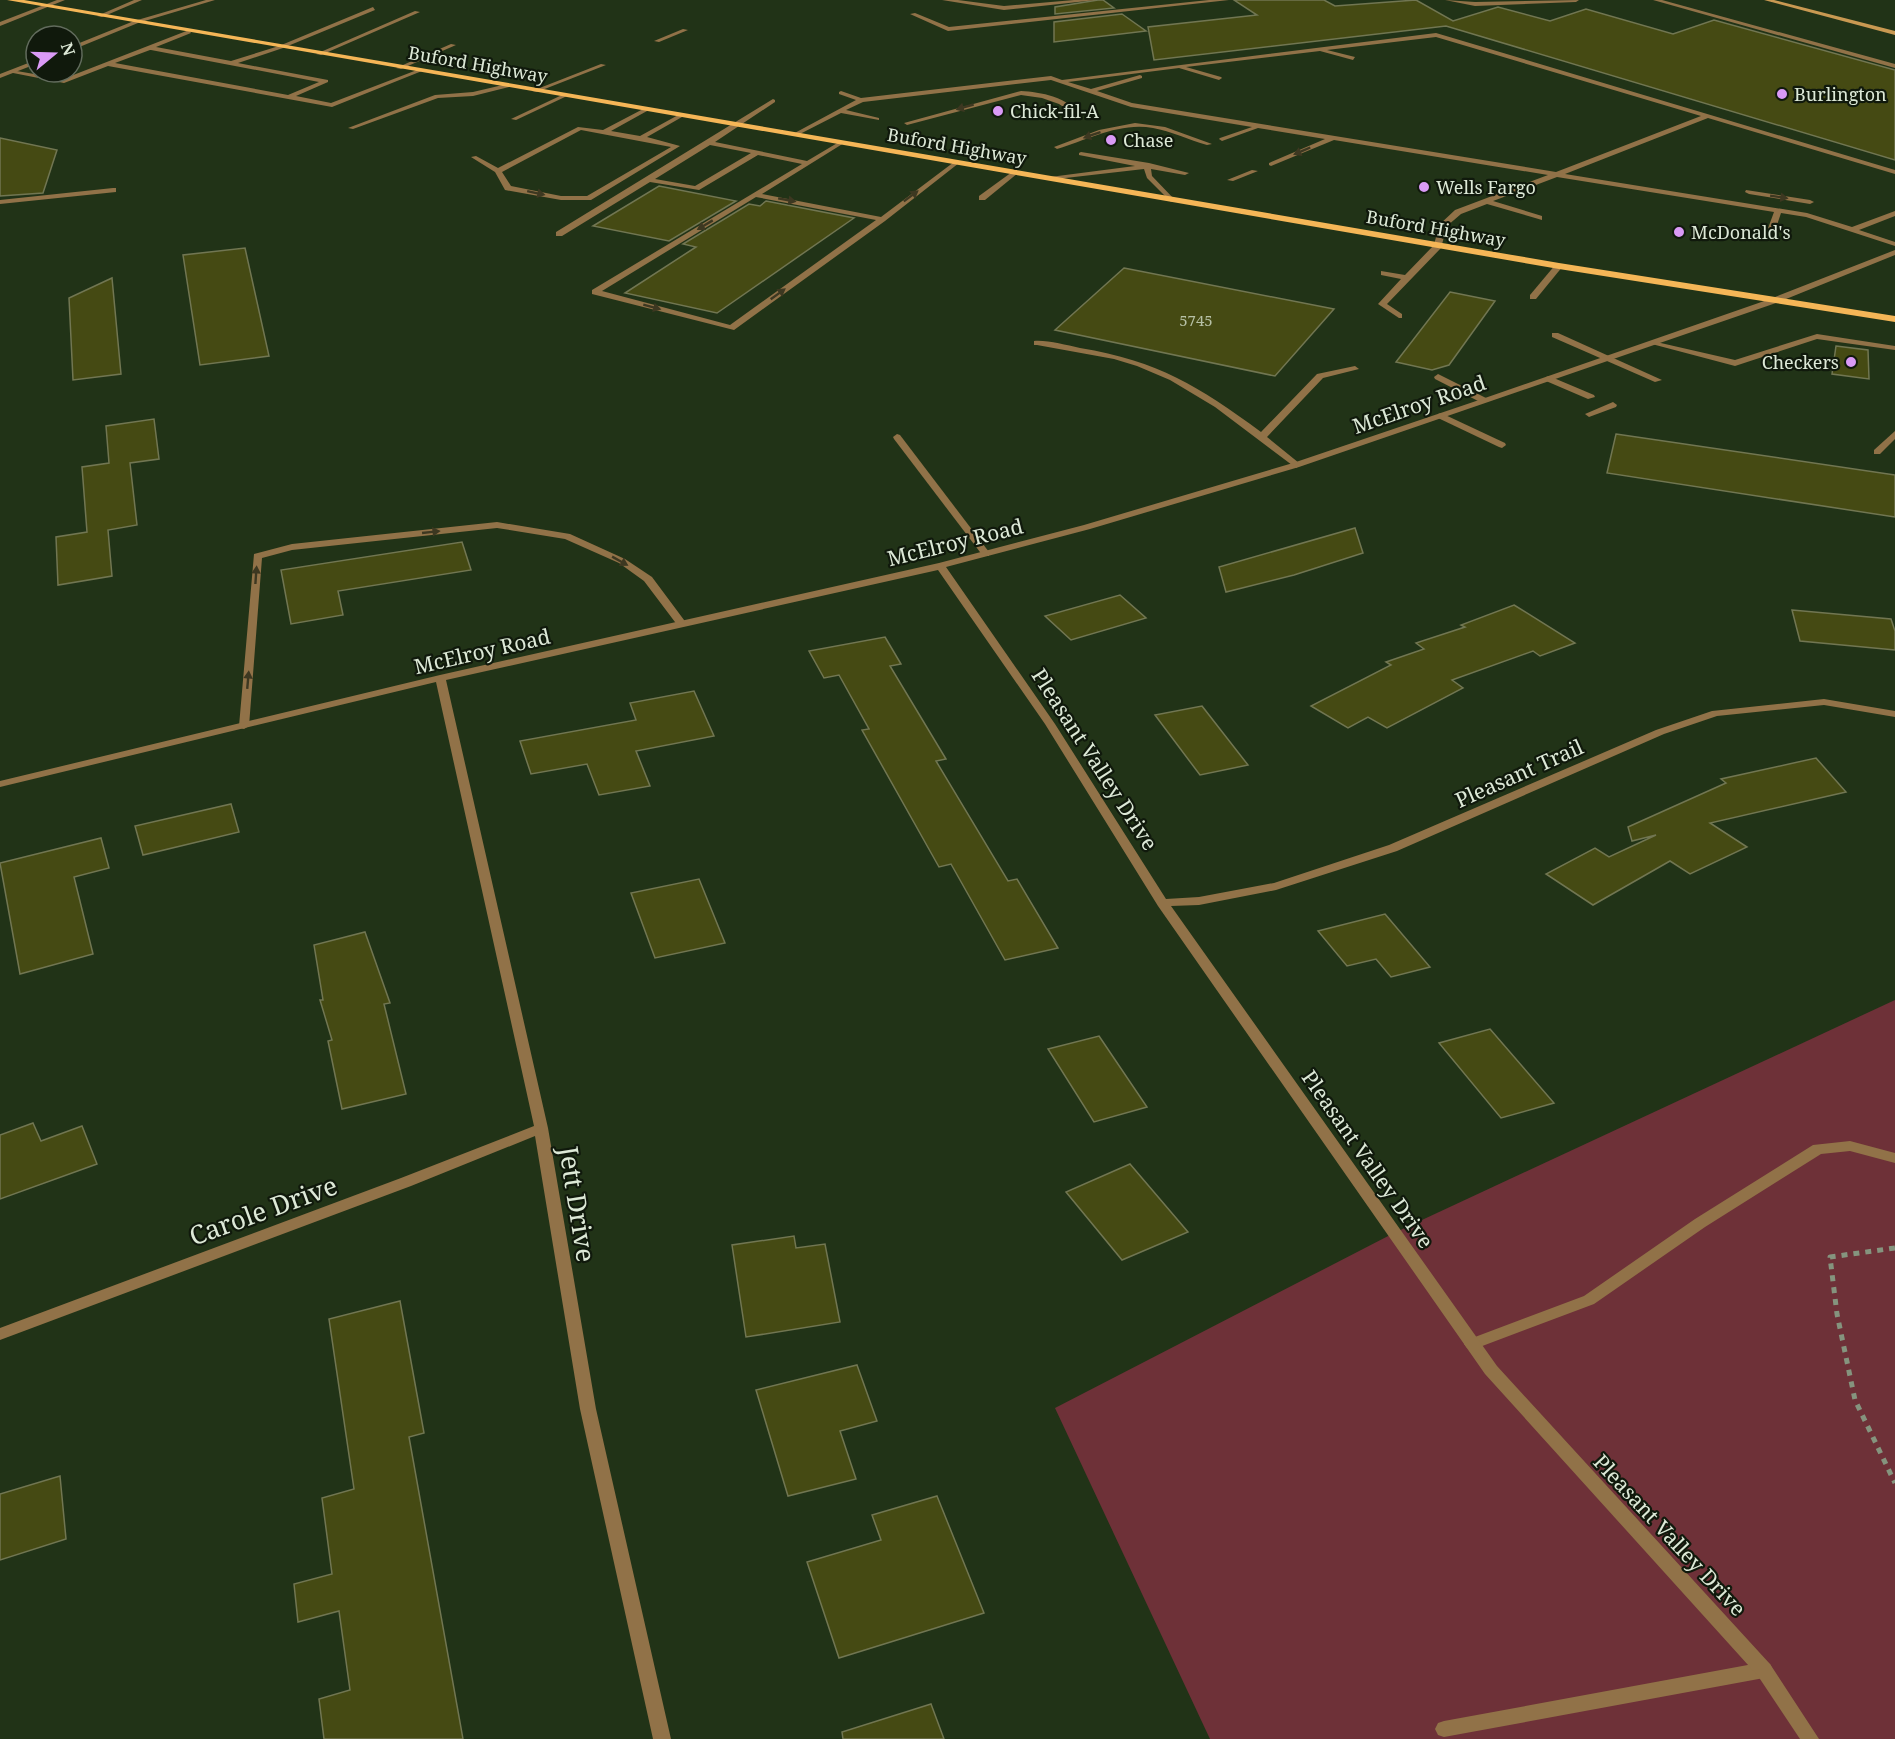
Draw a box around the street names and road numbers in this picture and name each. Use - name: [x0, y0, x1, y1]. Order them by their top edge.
- street label: Buford Highway: [406, 40, 550, 88]
- street label: Buford Highway: [885, 122, 1029, 170]
- street label: Buford Highway: [1364, 204, 1508, 252]
- street label: McElroy Road: [1349, 368, 1489, 440]
- street label: McElroy Road: [884, 512, 1026, 572]
- street label: McElroy Road: [411, 622, 553, 680]
- street label: Pleasant Valley Drive: [1026, 663, 1164, 855]
- street label: Pleasant Trail: [1451, 732, 1588, 814]
- street label: Pleasant Valley Drive: [1296, 1064, 1440, 1254]
- street label: Jett Drive: [551, 1143, 605, 1264]
- street label: Carole Drive: [184, 1167, 342, 1253]
- street label: Pleasant Valley Drive: [1588, 1448, 1752, 1622]

